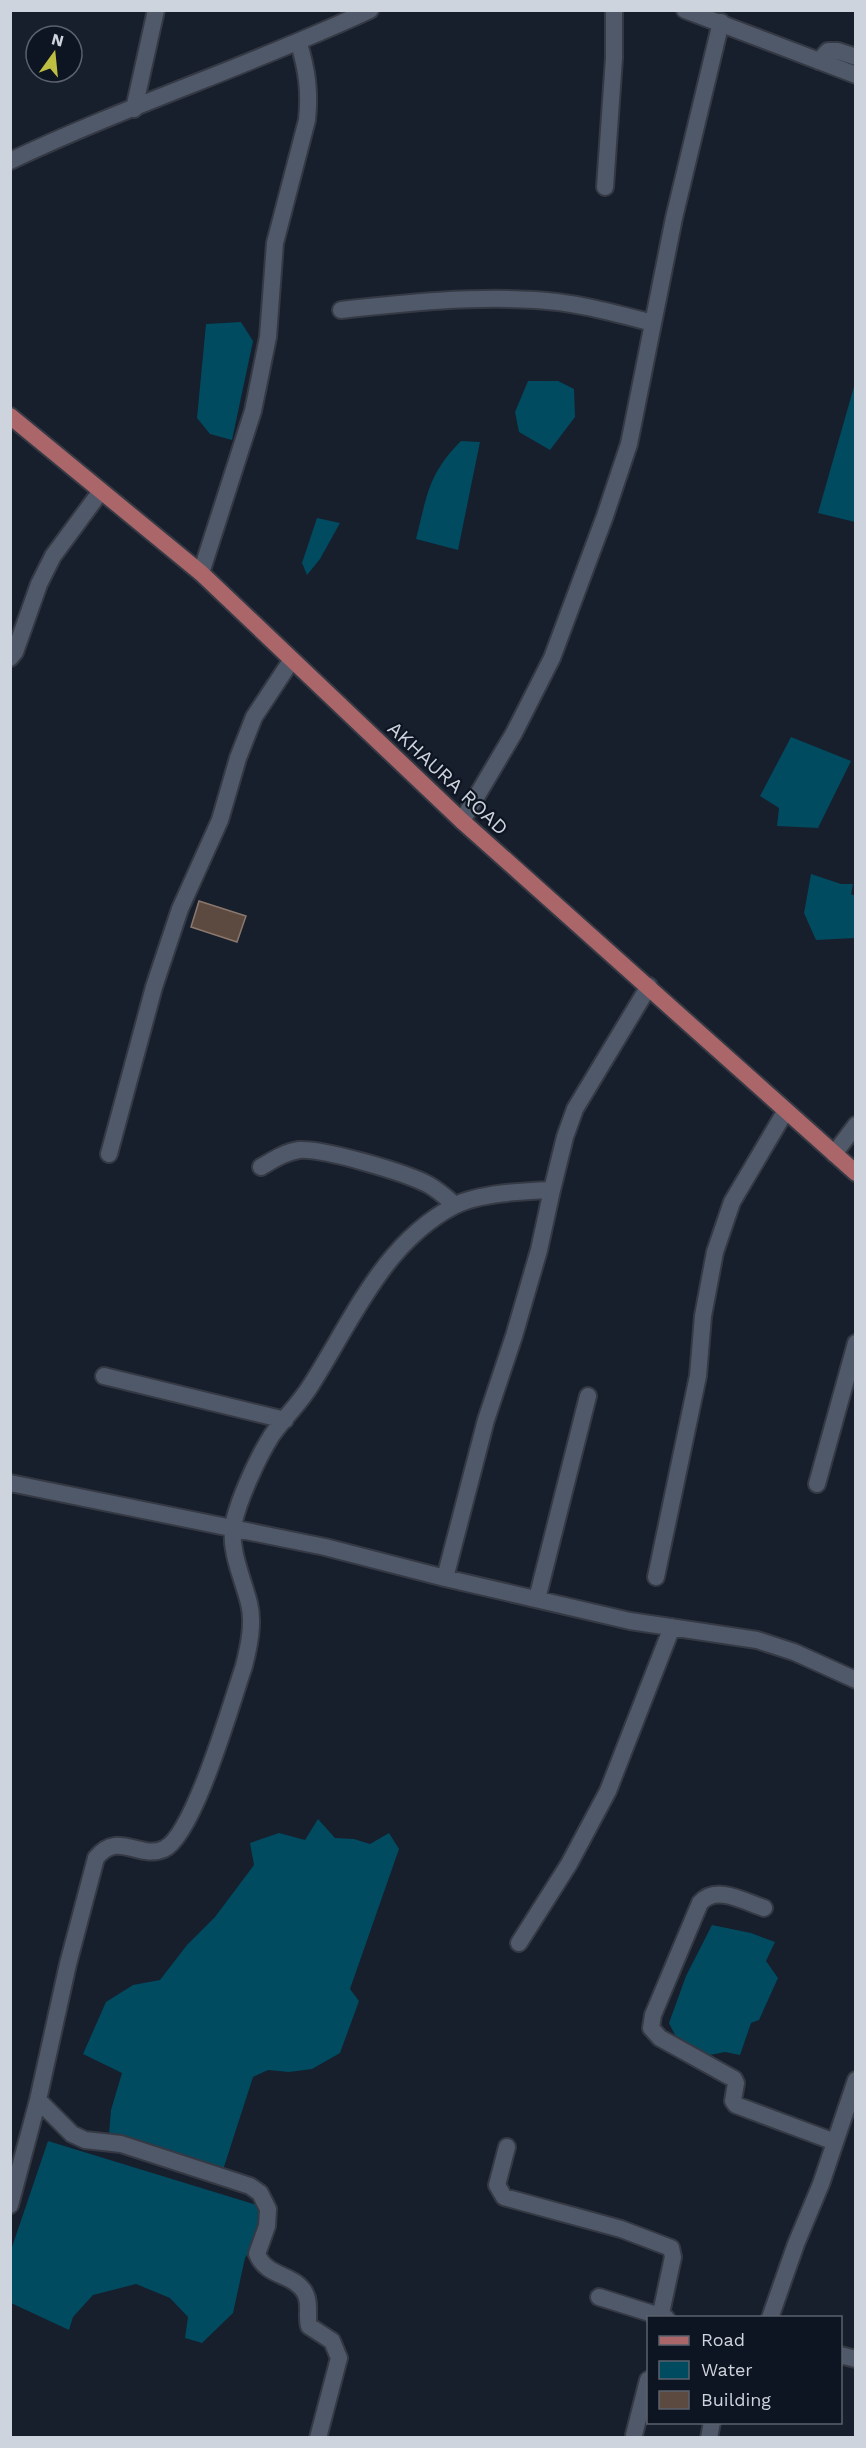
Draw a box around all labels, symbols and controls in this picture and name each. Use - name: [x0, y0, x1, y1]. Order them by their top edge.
- north arrow: [24, 24, 84, 84]
- text: N: [50, 29, 66, 51]
- street label: AKHAURA ROAD: [383, 716, 513, 840]
- legend: [647, 2316, 842, 2424]
- text: Road: [701, 2329, 745, 2350]
- text: Water: [701, 2359, 753, 2380]
- text: Building: [701, 2389, 771, 2410]

